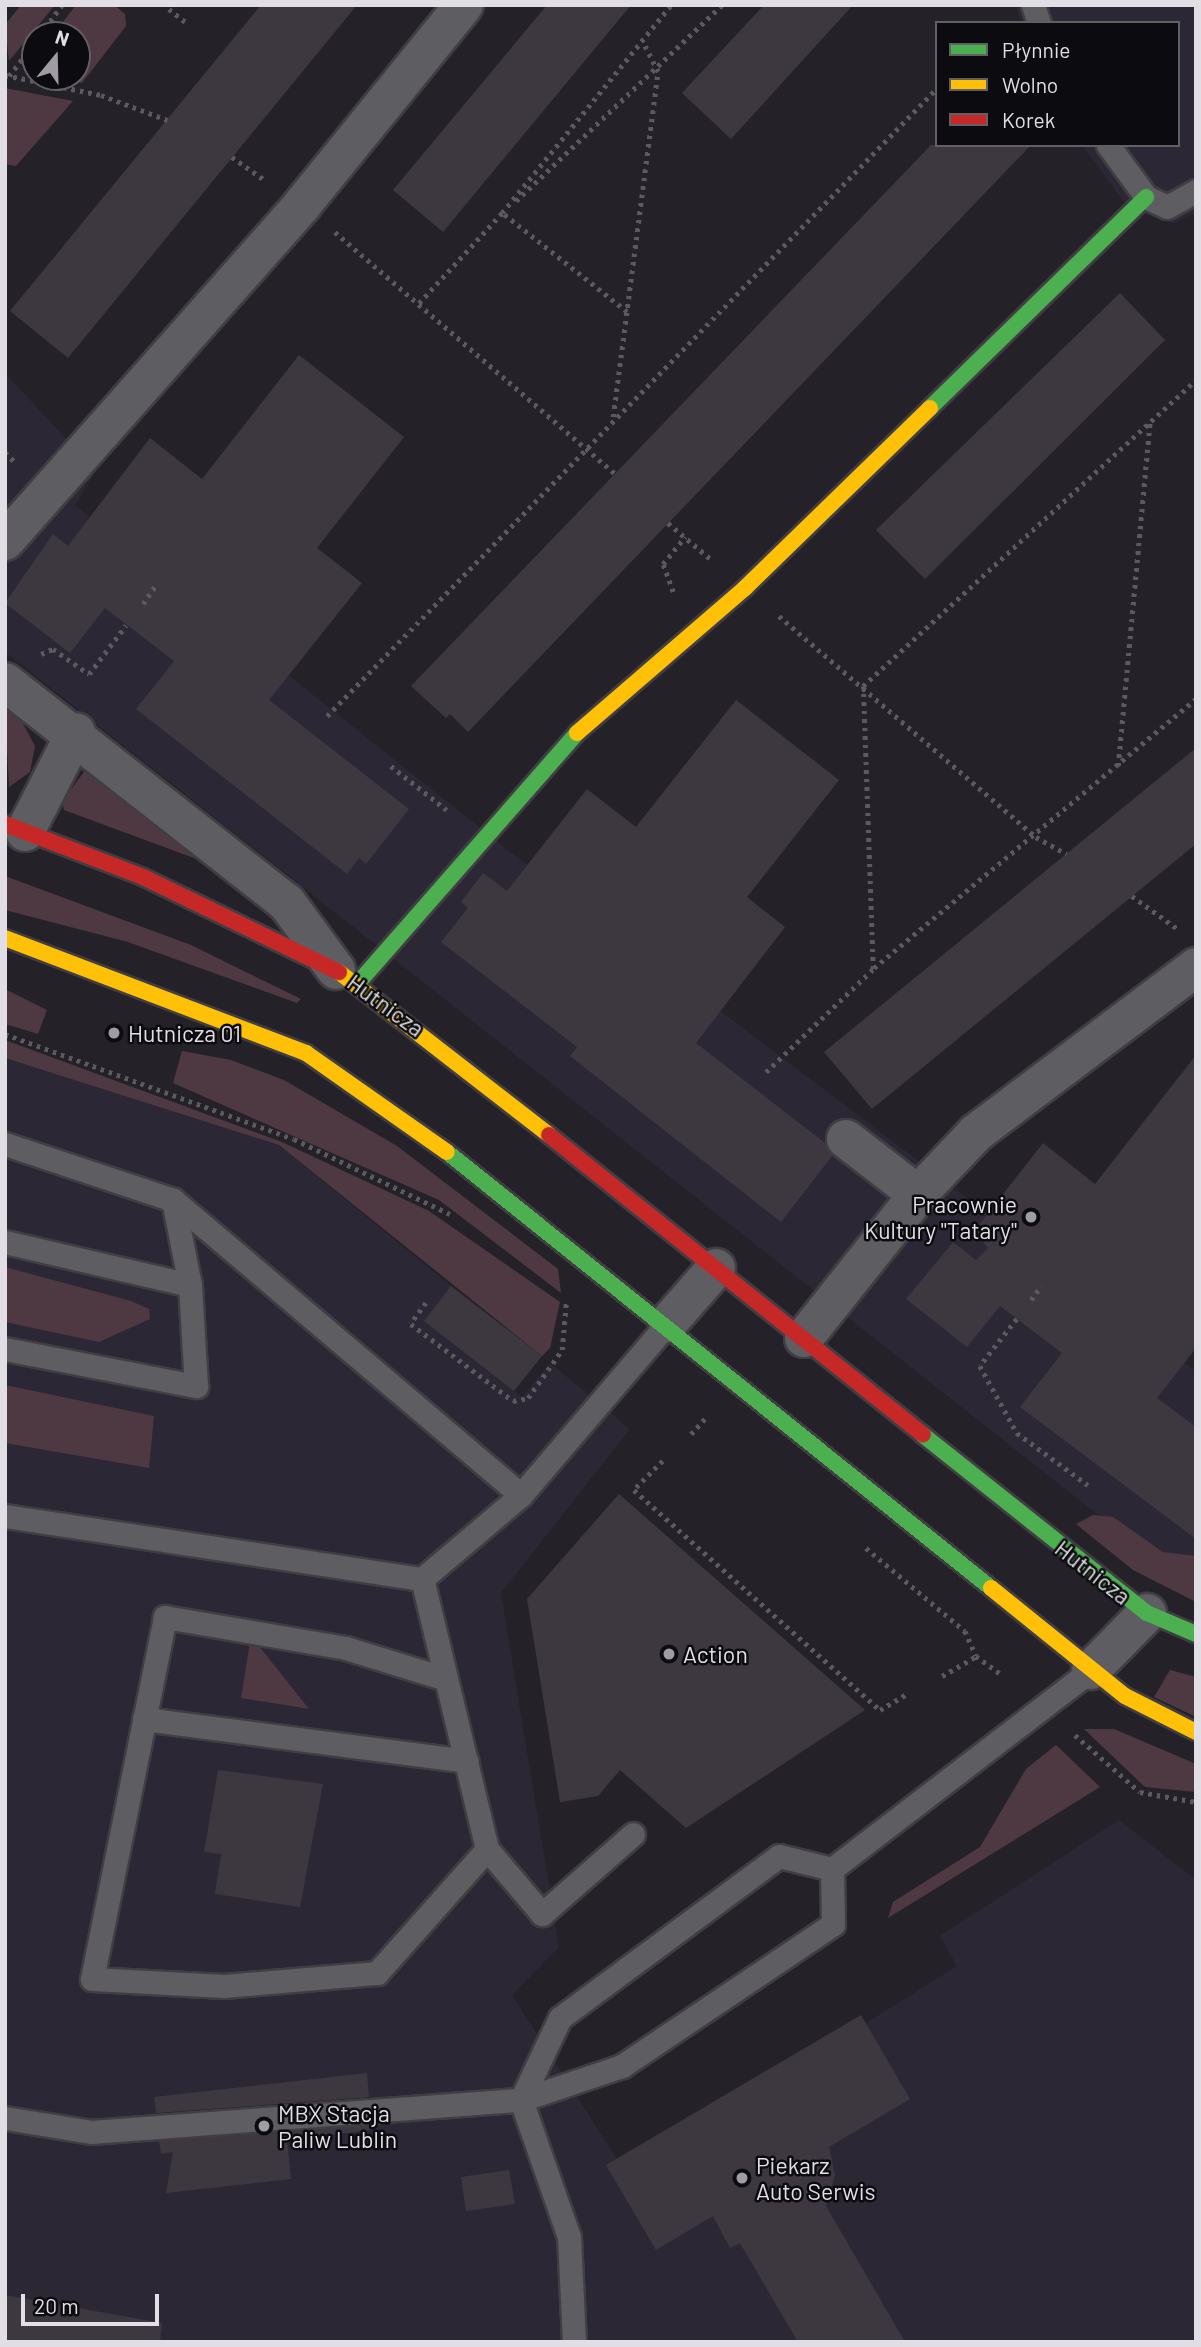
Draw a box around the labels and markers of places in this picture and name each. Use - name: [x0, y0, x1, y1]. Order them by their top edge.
- place label: Hutnicza 01: [128, 1019, 241, 1047]
- marker: Hutnicza 01: [106, 1025, 122, 1041]
- place label: Pracownie Kultury "Tatary": [864, 1190, 1017, 1244]
- marker: Pracownie Kultury "Tatary": [1023, 1209, 1039, 1225]
- place label: Action: [683, 1640, 748, 1668]
- marker: Action: [661, 1646, 677, 1662]
- place label: MBX Stacja Paliw Lublin: [278, 2099, 397, 2153]
- marker: MBX Stacja Paliw Lublin: [256, 2118, 272, 2134]
- place label: Piekarz Auto Serwis: [756, 2151, 876, 2205]
- marker: Piekarz Auto Serwis: [734, 2170, 750, 2186]

